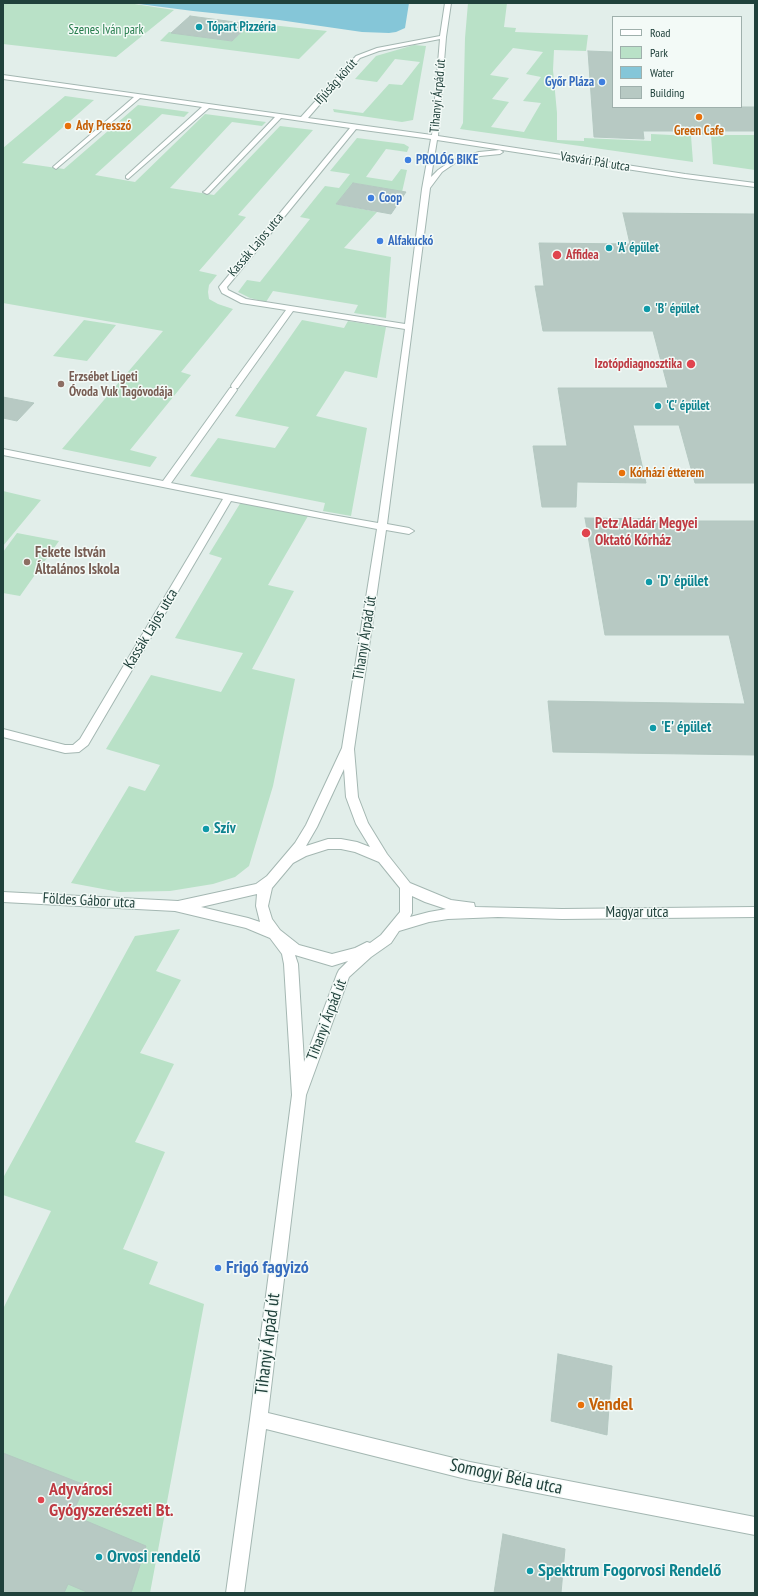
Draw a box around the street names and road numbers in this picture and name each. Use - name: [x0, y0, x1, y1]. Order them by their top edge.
- street label: Ifjúság körút: [311, 56, 361, 108]
- street label: Tihanyi Árpád út: [427, 59, 449, 133]
- street label: Vasvári Pál utca: [559, 149, 631, 175]
- street label: Kassák Lajos utca: [225, 210, 287, 280]
- street label: Kassák Lajos utca: [120, 586, 182, 672]
- street label: Tihanyi Árpád út: [349, 594, 381, 682]
- street label: Földes Gábor utca: [42, 890, 136, 912]
- street label: Magyar utca: [606, 904, 668, 922]
- street label: Tihanyi Árpád út: [303, 977, 351, 1063]
- street label: Tihanyi Árpád út: [251, 1292, 285, 1396]
- street label: Somogyi Béla utca: [448, 1455, 564, 1499]

